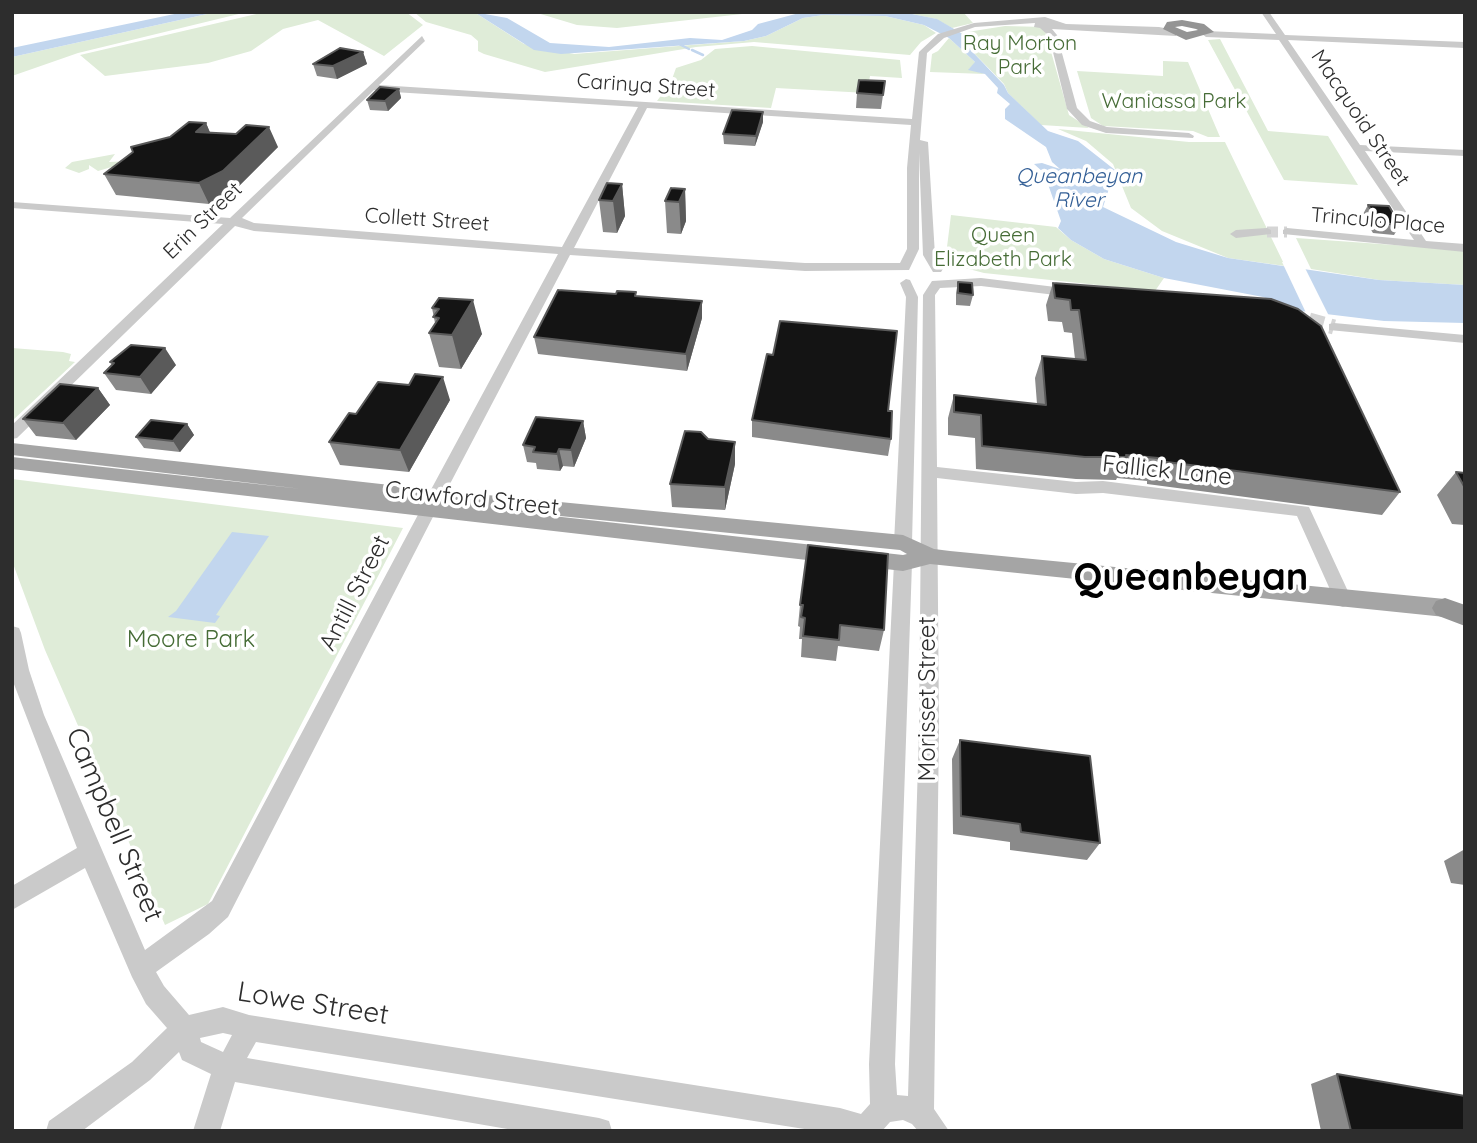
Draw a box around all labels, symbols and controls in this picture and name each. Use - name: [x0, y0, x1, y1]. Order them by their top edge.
- park label: Ray Morton Park: [963, 31, 1077, 81]
- street label: Macquoid Street: [1305, 45, 1415, 191]
- street label: Carinya Street: [576, 69, 716, 103]
- park label: Waniassa Park: [1102, 89, 1246, 115]
- water label: Queanbeyan River: [1016, 164, 1142, 214]
- street label: Erin Street: [158, 177, 248, 265]
- street label: Collett Street: [364, 203, 490, 237]
- street label: Trinculo Place: [1310, 203, 1446, 239]
- park label: Queen Elizabeth Park: [934, 223, 1072, 273]
- street label: Fallick Lane: [1101, 450, 1233, 492]
- street label: Crawford Street: [384, 476, 560, 522]
- street label: Antill Street: [314, 530, 396, 656]
- district label: Queanbeyan: [1074, 556, 1308, 602]
- street label: Morisset Street: [914, 616, 942, 782]
- park label: Moore Park: [127, 626, 255, 654]
- street label: Campbell Street: [58, 723, 170, 927]
- street label: Lowe Street: [235, 975, 391, 1033]

